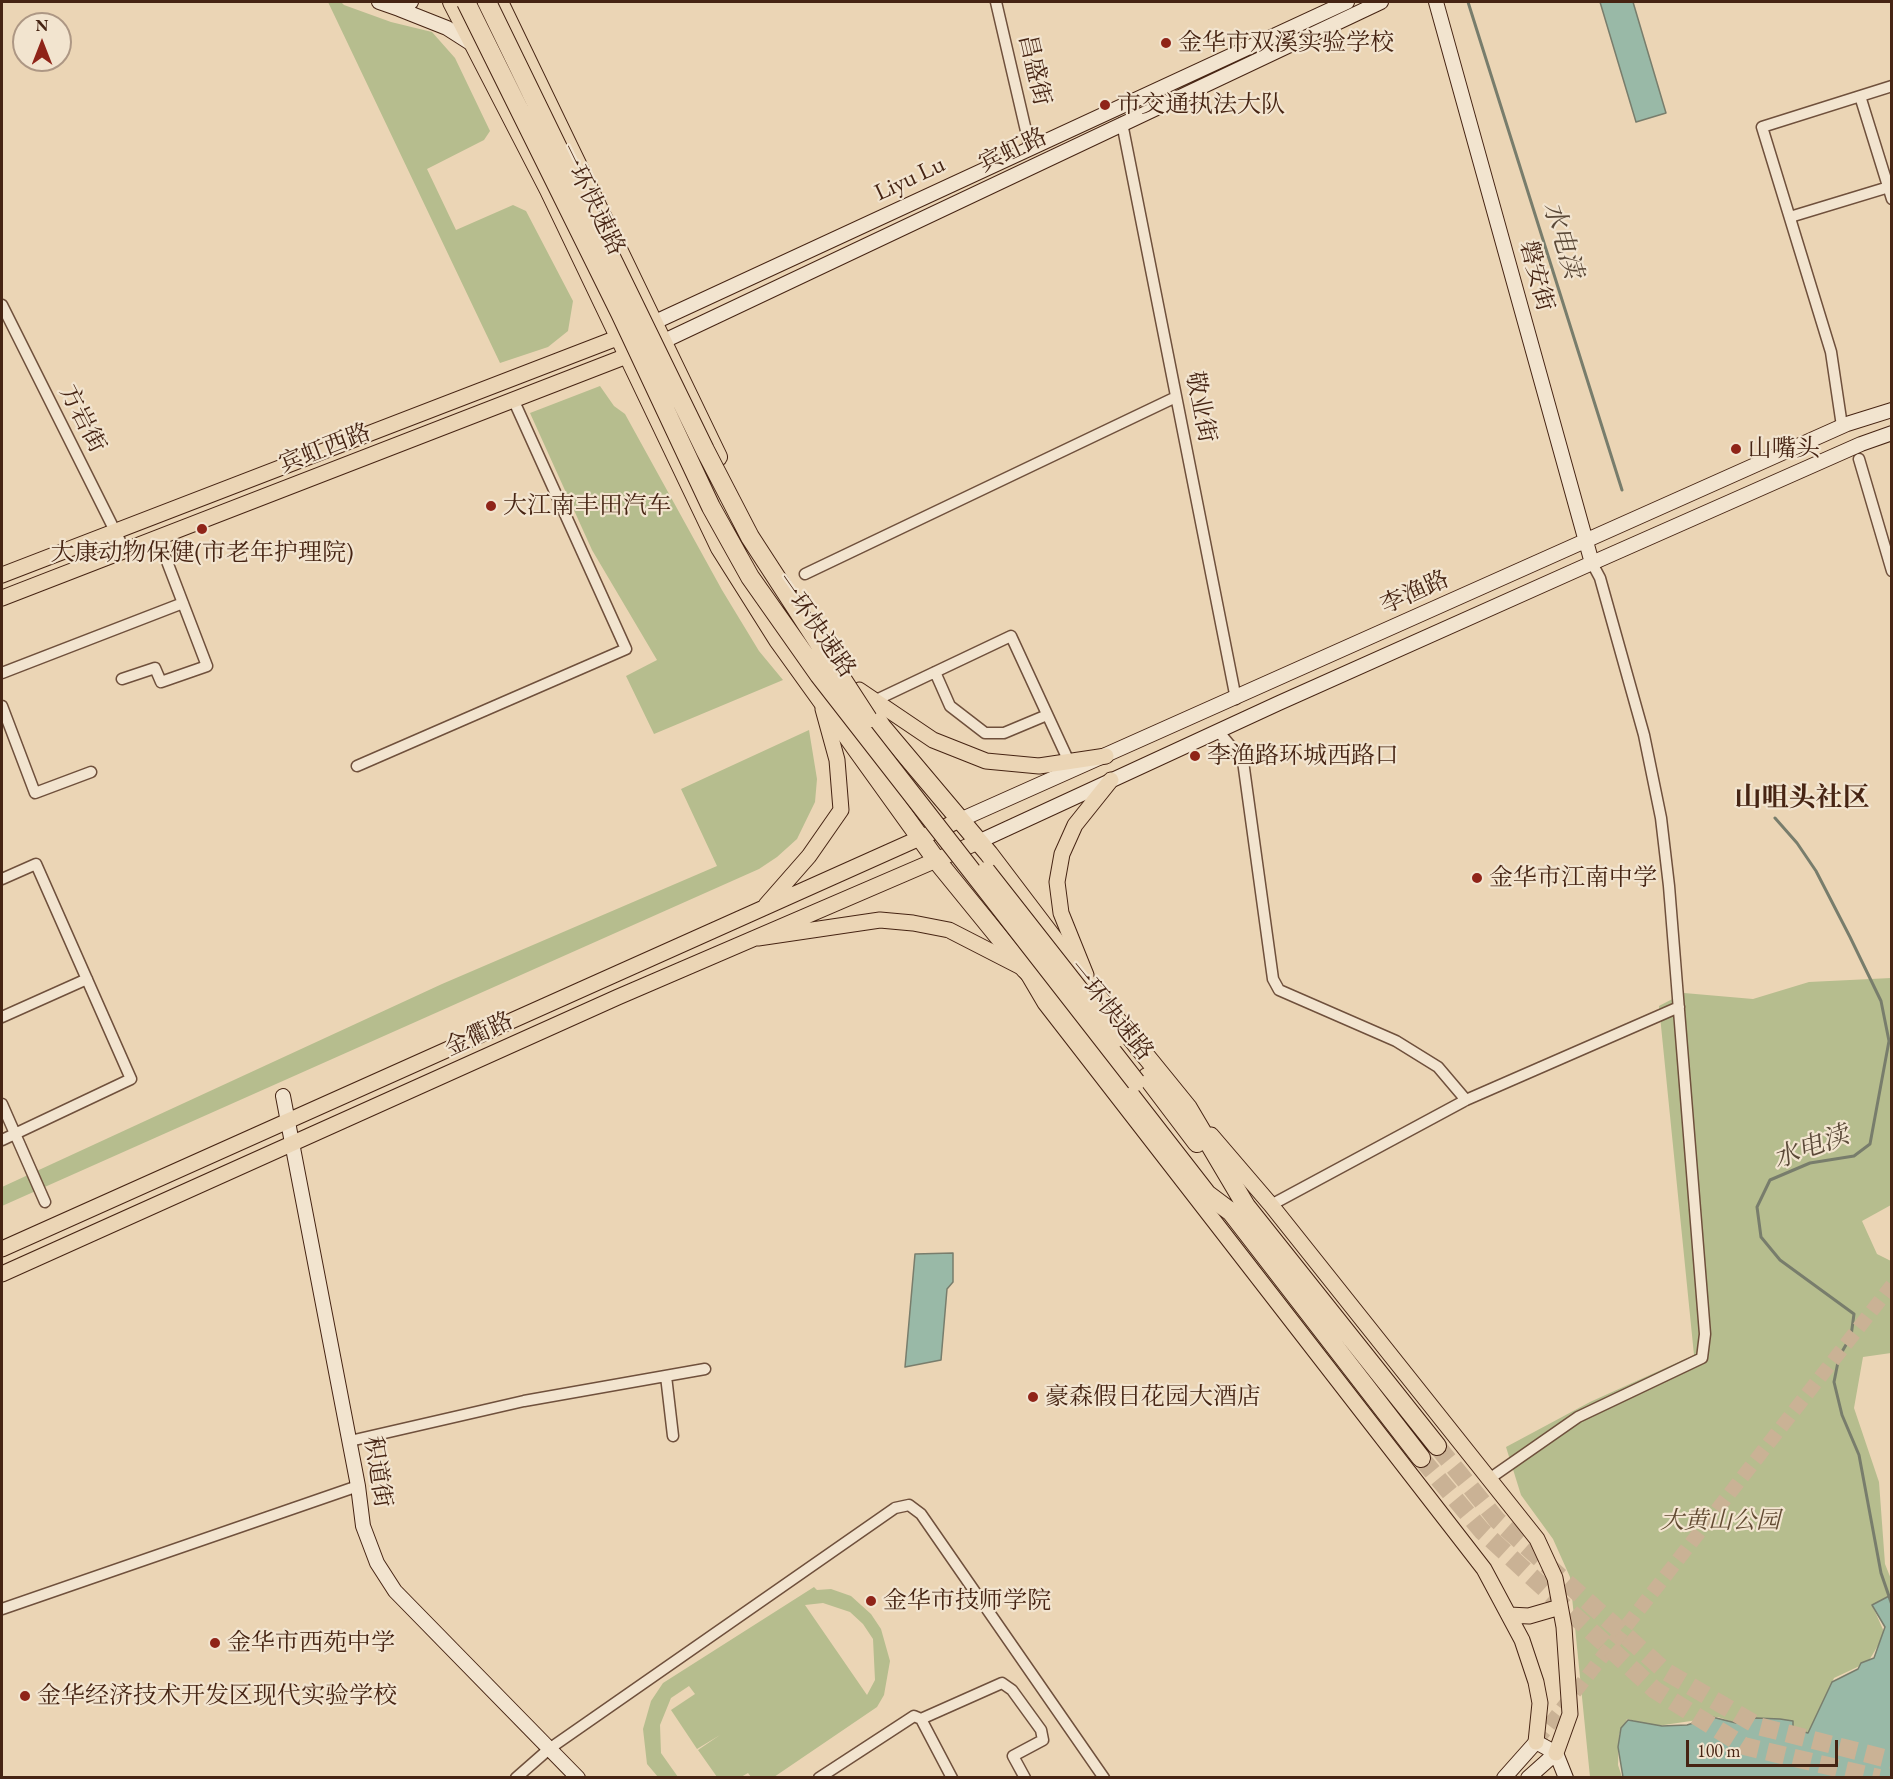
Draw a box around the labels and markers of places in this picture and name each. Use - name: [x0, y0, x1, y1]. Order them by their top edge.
- place label: 金华市双溪实验学校: [1178, 29, 1394, 57]
- marker: 金华市双溪实验学校: [1159, 36, 1173, 50]
- place label: 市交通执法大队: [1117, 91, 1285, 119]
- marker: 市交通执法大队: [1098, 98, 1112, 112]
- place label: 山嘴头: [1748, 435, 1820, 463]
- marker: 山嘴头: [1729, 442, 1743, 456]
- place label: 大江南丰田汽车: [503, 492, 671, 520]
- marker: 大江南丰田汽车: [484, 499, 498, 513]
- marker: 大康动物保健(市老年护理院): [195, 522, 209, 536]
- place label: 大康动物保健(市老年护理院): [50, 539, 354, 567]
- place label: 李渔路环城西路口: [1207, 742, 1399, 770]
- marker: 李渔路环城西路口: [1188, 749, 1202, 763]
- place label: 金华市江南中学: [1489, 864, 1657, 892]
- marker: 金华市江南中学: [1470, 871, 1484, 885]
- place label: 豪森假日花园大酒店: [1045, 1383, 1261, 1411]
- marker: 豪森假日花园大酒店: [1026, 1390, 1040, 1404]
- place label: 金华市技师学院: [883, 1587, 1051, 1615]
- marker: 金华市技师学院: [864, 1594, 878, 1608]
- place label: 金华市西苑中学: [227, 1629, 395, 1657]
- marker: 金华市西苑中学: [208, 1636, 222, 1650]
- place label: 金华经济技术开发区现代实验学校: [37, 1682, 397, 1710]
- marker: 金华经济技术开发区现代实验学校: [18, 1689, 32, 1703]

